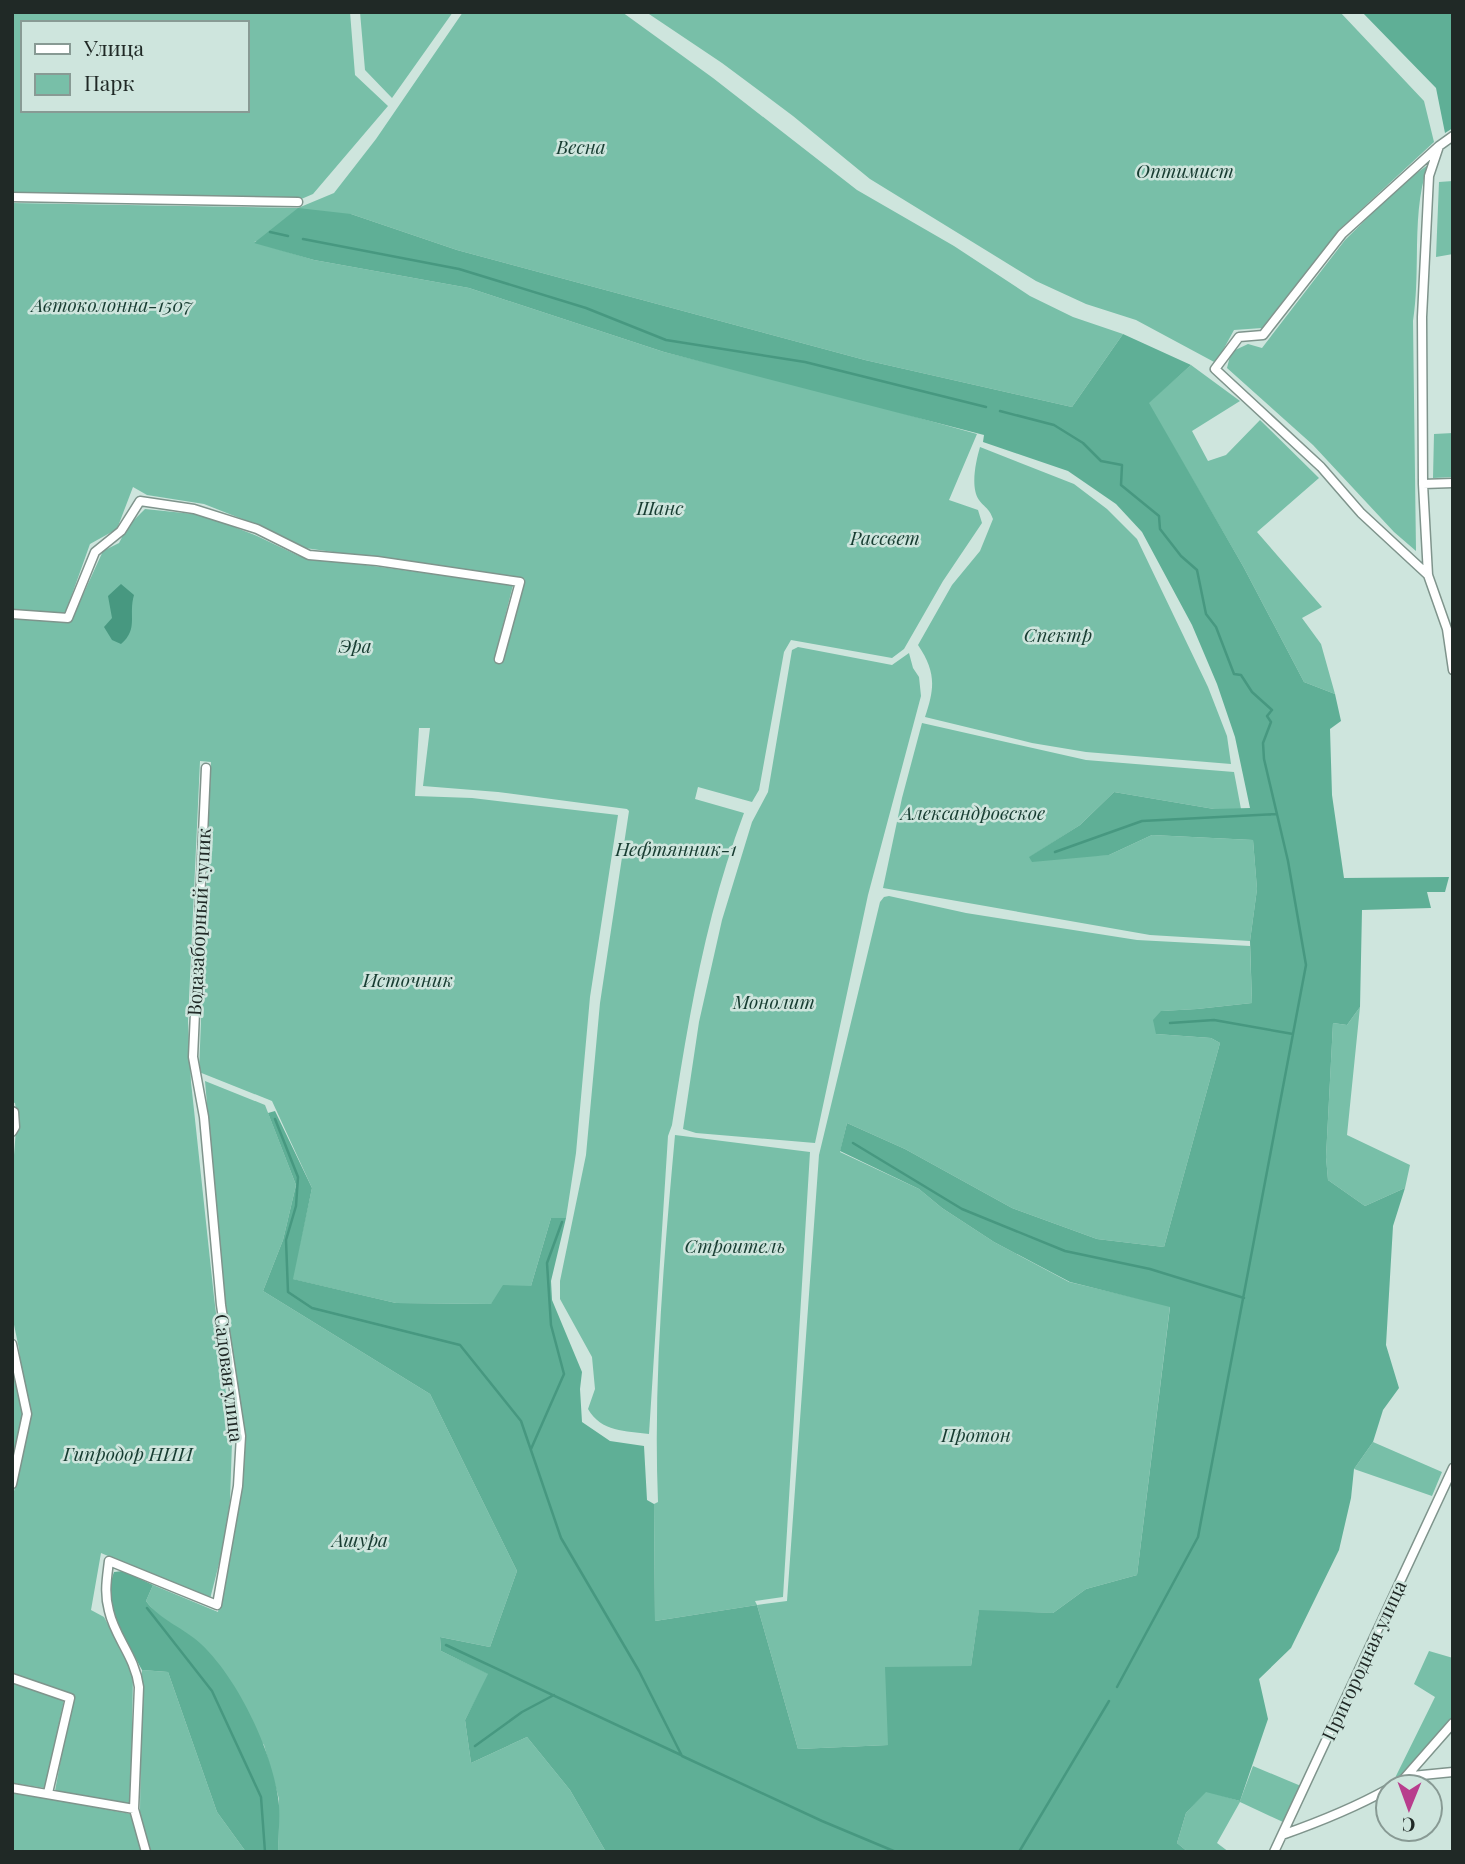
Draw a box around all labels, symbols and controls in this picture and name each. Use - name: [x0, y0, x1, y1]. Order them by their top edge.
- legend: [21, 21, 248, 112]
- text: Улица: [83, 33, 145, 61]
- text: Парк: [84, 68, 134, 96]
- park label: Весна: [555, 133, 606, 159]
- park label: Оптимист: [1136, 157, 1234, 183]
- park label: Автоколонна-1507: [29, 291, 194, 317]
- park label: Шанс: [635, 494, 684, 520]
- park label: Рассвет: [849, 524, 920, 550]
- park label: Спектр: [1024, 621, 1092, 647]
- park label: Эра: [337, 632, 372, 658]
- park label: Александровское: [899, 799, 1045, 825]
- street label: Водазаборный тупик: [180, 827, 216, 1017]
- park label: Нефтянник-1: [614, 835, 737, 861]
- park label: Источник: [362, 966, 453, 992]
- park label: Монолит: [732, 988, 815, 1014]
- park label: Строитель: [684, 1232, 786, 1258]
- street label: Садовая улица: [209, 1312, 251, 1444]
- park label: Протон: [940, 1421, 1011, 1447]
- park label: Гипродор НИИ: [62, 1440, 195, 1466]
- park label: Ашура: [330, 1526, 388, 1552]
- street label: Пригородная улица: [1314, 1575, 1412, 1744]
- north arrow: [1374, 1773, 1444, 1843]
- text: С: [1402, 1813, 1416, 1839]

